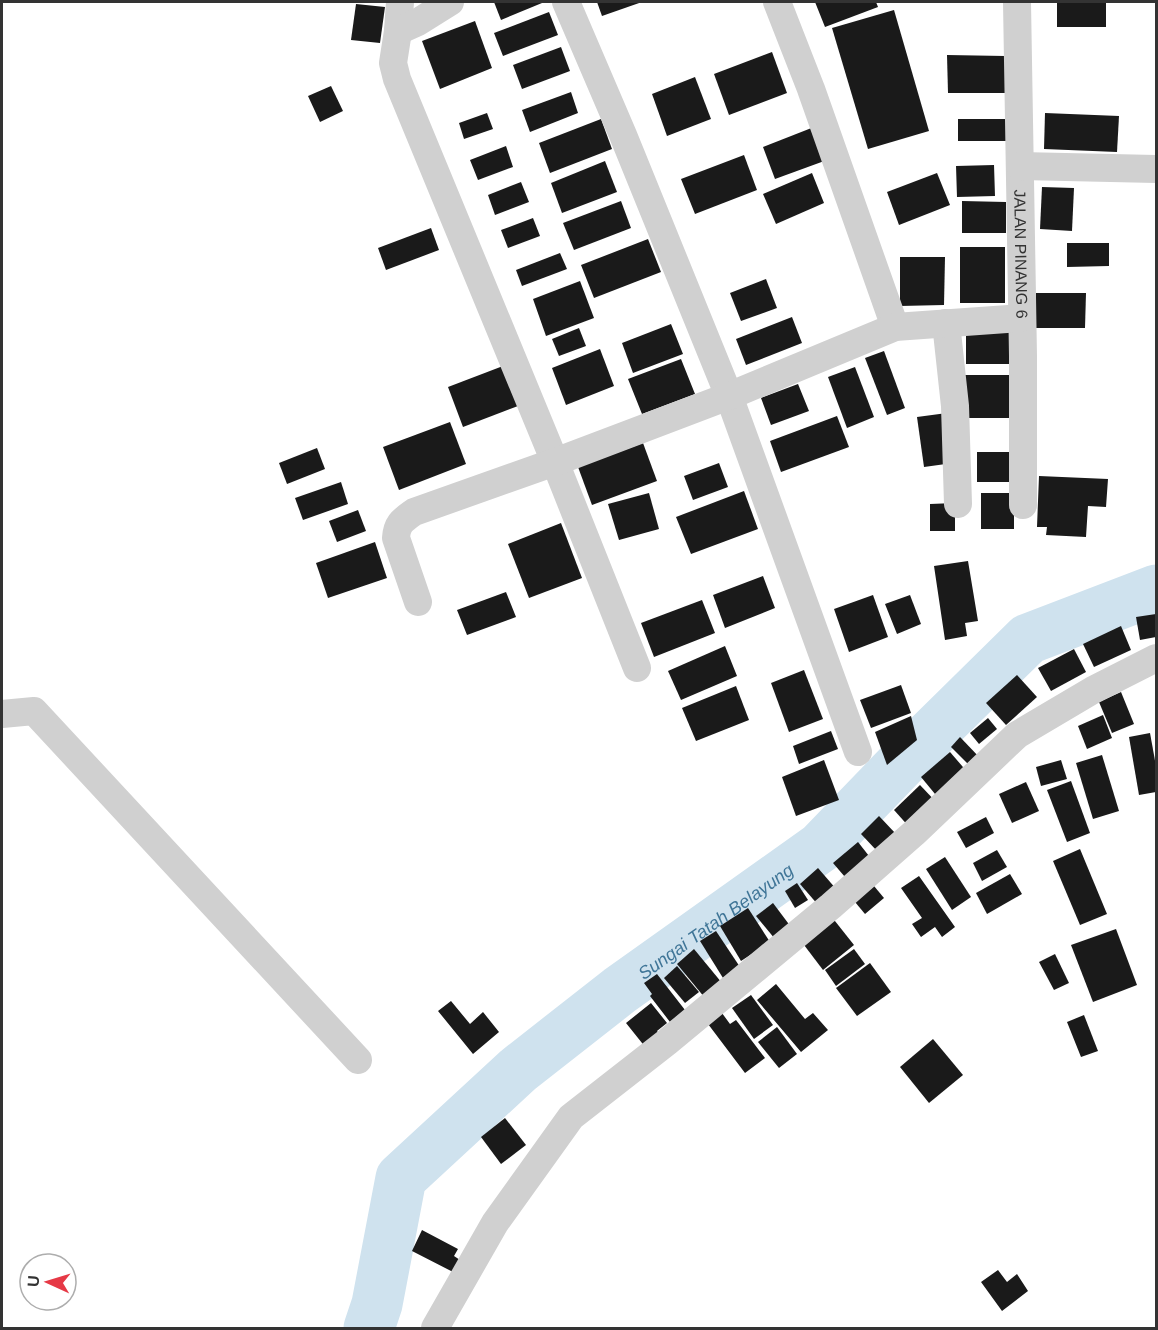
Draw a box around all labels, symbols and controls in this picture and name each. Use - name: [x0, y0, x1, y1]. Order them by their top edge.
- street label: JALAN PINANG 6: [1012, 189, 1031, 319]
- water label: Sungai Tatah Belayung: [634, 860, 797, 984]
- north arrow: [18, 1252, 78, 1312]
- text: U: [25, 1275, 42, 1287]

